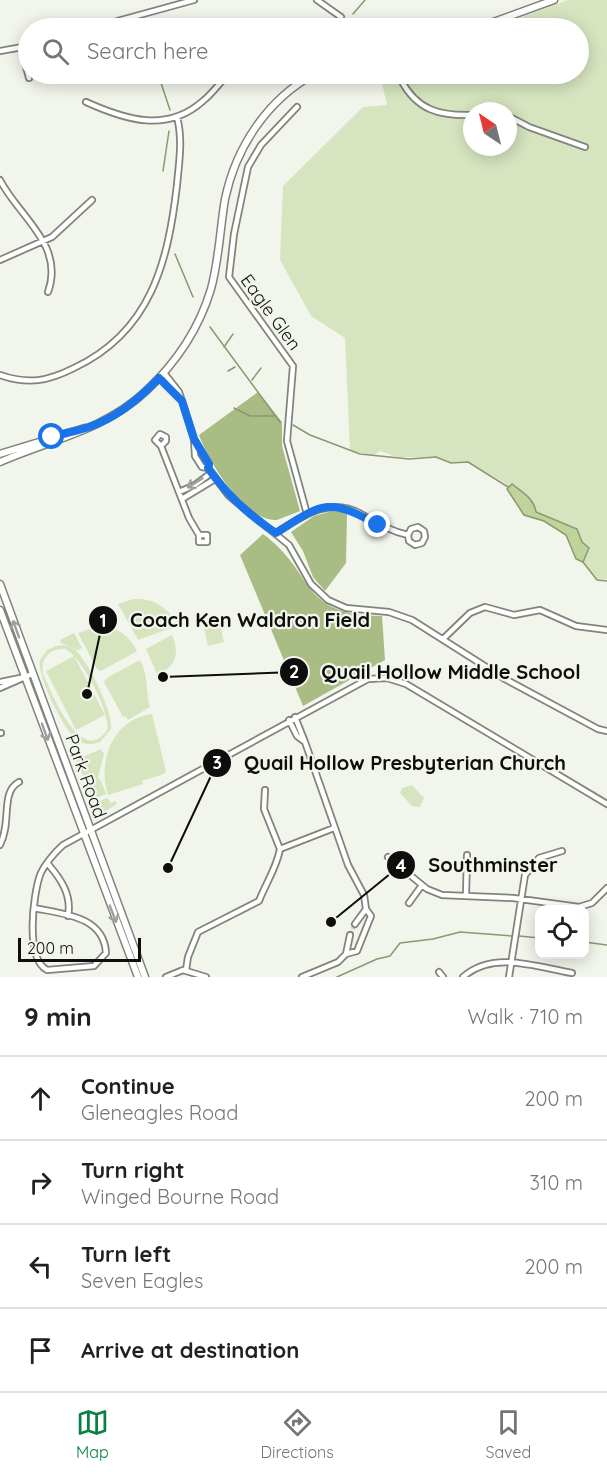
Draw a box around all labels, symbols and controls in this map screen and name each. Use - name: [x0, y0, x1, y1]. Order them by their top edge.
- search box: [18, 18, 589, 84]
- icon: search: [39, 35, 72, 68]
- text: Search here: [87, 37, 208, 65]
- north arrow: [463, 102, 517, 156]
- street label: Eagle Glen: [236, 269, 306, 355]
- route start: [38, 423, 64, 449]
- one-way arrow: [187, 477, 204, 490]
- route end: [364, 511, 390, 537]
- callout: Coach Ken Waldron Field: [88, 601, 382, 639]
- text: Coach Ken Waldron Field: [130, 607, 370, 632]
- text: 1: [99, 609, 107, 632]
- one-way arrow: [10, 620, 21, 639]
- callout: Quail Hollow Middle School: [279, 653, 592, 691]
- text: Quail Hollow Middle School: [321, 659, 581, 684]
- text: 2: [289, 660, 299, 683]
- one-way arrow: [40, 722, 51, 740]
- street label: Park Road: [60, 731, 112, 821]
- callout: Quail Hollow Presbyterian Church: [202, 744, 578, 782]
- text: Quail Hollow Presbyterian Church: [244, 750, 566, 775]
- text: 3: [212, 751, 222, 774]
- callout: Southminster: [386, 846, 570, 884]
- text: Southminster: [428, 852, 558, 877]
- text: 4: [396, 854, 407, 877]
- one-way arrow: [108, 904, 119, 923]
- map controls: [535, 905, 589, 959]
- button: locate: [535, 905, 589, 959]
- scale bar: [18, 935, 141, 962]
- text: 200 m: [27, 938, 74, 958]
- text: 9 min: [24, 1000, 92, 1033]
- text: Walk · 710 m: [467, 1004, 583, 1029]
- text: Continue: [81, 1072, 175, 1100]
- icon: ahead: [24, 1082, 57, 1115]
- text: 200 m: [524, 1086, 583, 1111]
- text: Gleneagles Road: [81, 1100, 238, 1125]
- text: Turn right: [81, 1156, 185, 1184]
- icon: right: [24, 1166, 57, 1199]
- text: 310 m: [530, 1170, 583, 1195]
- text: Winged Bourne Road: [81, 1184, 279, 1209]
- text: Turn left: [81, 1240, 171, 1268]
- icon: left: [24, 1250, 57, 1283]
- text: 200 m: [524, 1254, 583, 1279]
- text: Seven Eagles: [81, 1268, 203, 1293]
- icon: arrive: [24, 1334, 57, 1367]
- text: Arrive at destination: [81, 1336, 299, 1364]
- tab: Map: [76, 1406, 109, 1462]
- tab: Directions: [261, 1406, 334, 1462]
- tab: Saved: [486, 1406, 531, 1462]

